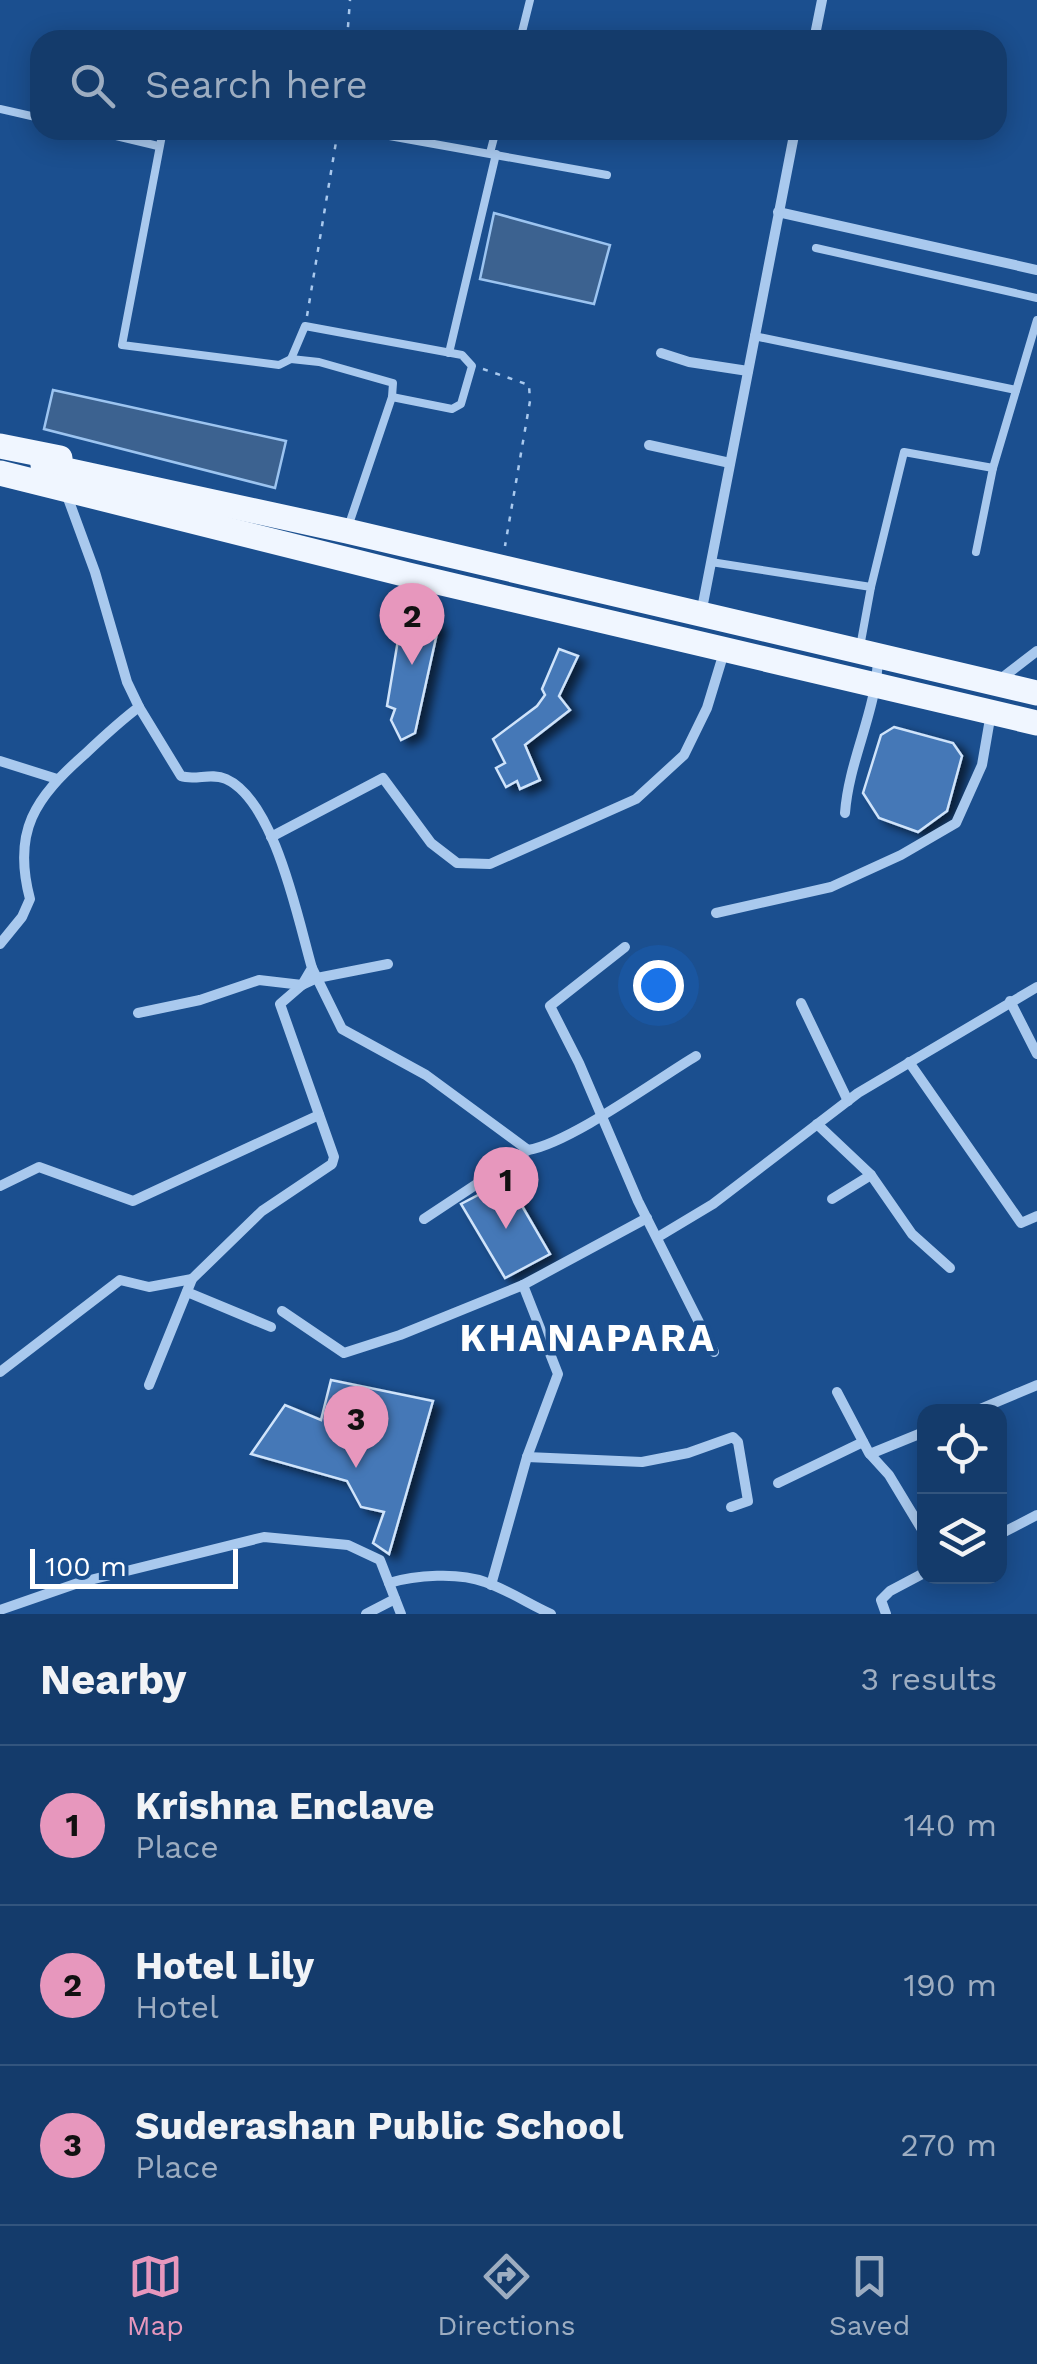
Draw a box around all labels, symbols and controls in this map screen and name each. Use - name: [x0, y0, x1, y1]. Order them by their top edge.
- search box: [30, 30, 1007, 140]
- icon: search: [65, 58, 120, 113]
- text: Search here: [145, 63, 368, 107]
- pin: 2: [380, 582, 444, 665]
- your location: [633, 960, 684, 1011]
- pin: 1: [474, 1146, 538, 1229]
- district label: KHANAPARA: [459, 1316, 717, 1360]
- pin: 3: [324, 1386, 388, 1468]
- map controls: [917, 1404, 1007, 1584]
- button: locate: [917, 1404, 1007, 1494]
- button: layers: [917, 1494, 1007, 1584]
- scale bar: [30, 1544, 238, 1588]
- text: 100 m: [45, 1550, 127, 1583]
- text: Nearby: [40, 1655, 187, 1704]
- text: 3 results: [860, 1660, 997, 1698]
- text: Krishna Enclave: [135, 1784, 435, 1828]
- text: 1: [66, 1806, 79, 1844]
- text: 140 m: [904, 1806, 997, 1844]
- text: Place: [135, 1828, 219, 1866]
- text: Hotel Lily: [135, 1944, 314, 1988]
- text: 2: [63, 1966, 82, 2004]
- text: 190 m: [903, 1966, 997, 2004]
- text: Hotel: [135, 1988, 219, 2026]
- text: Suderashan Public School: [135, 2104, 623, 2148]
- text: 3: [63, 2126, 82, 2164]
- text: 270 m: [900, 2126, 997, 2164]
- text: Place: [135, 2148, 219, 2186]
- tab: Map: [127, 2249, 184, 2342]
- tab: Directions: [437, 2249, 576, 2342]
- tab: Saved: [829, 2249, 910, 2342]

